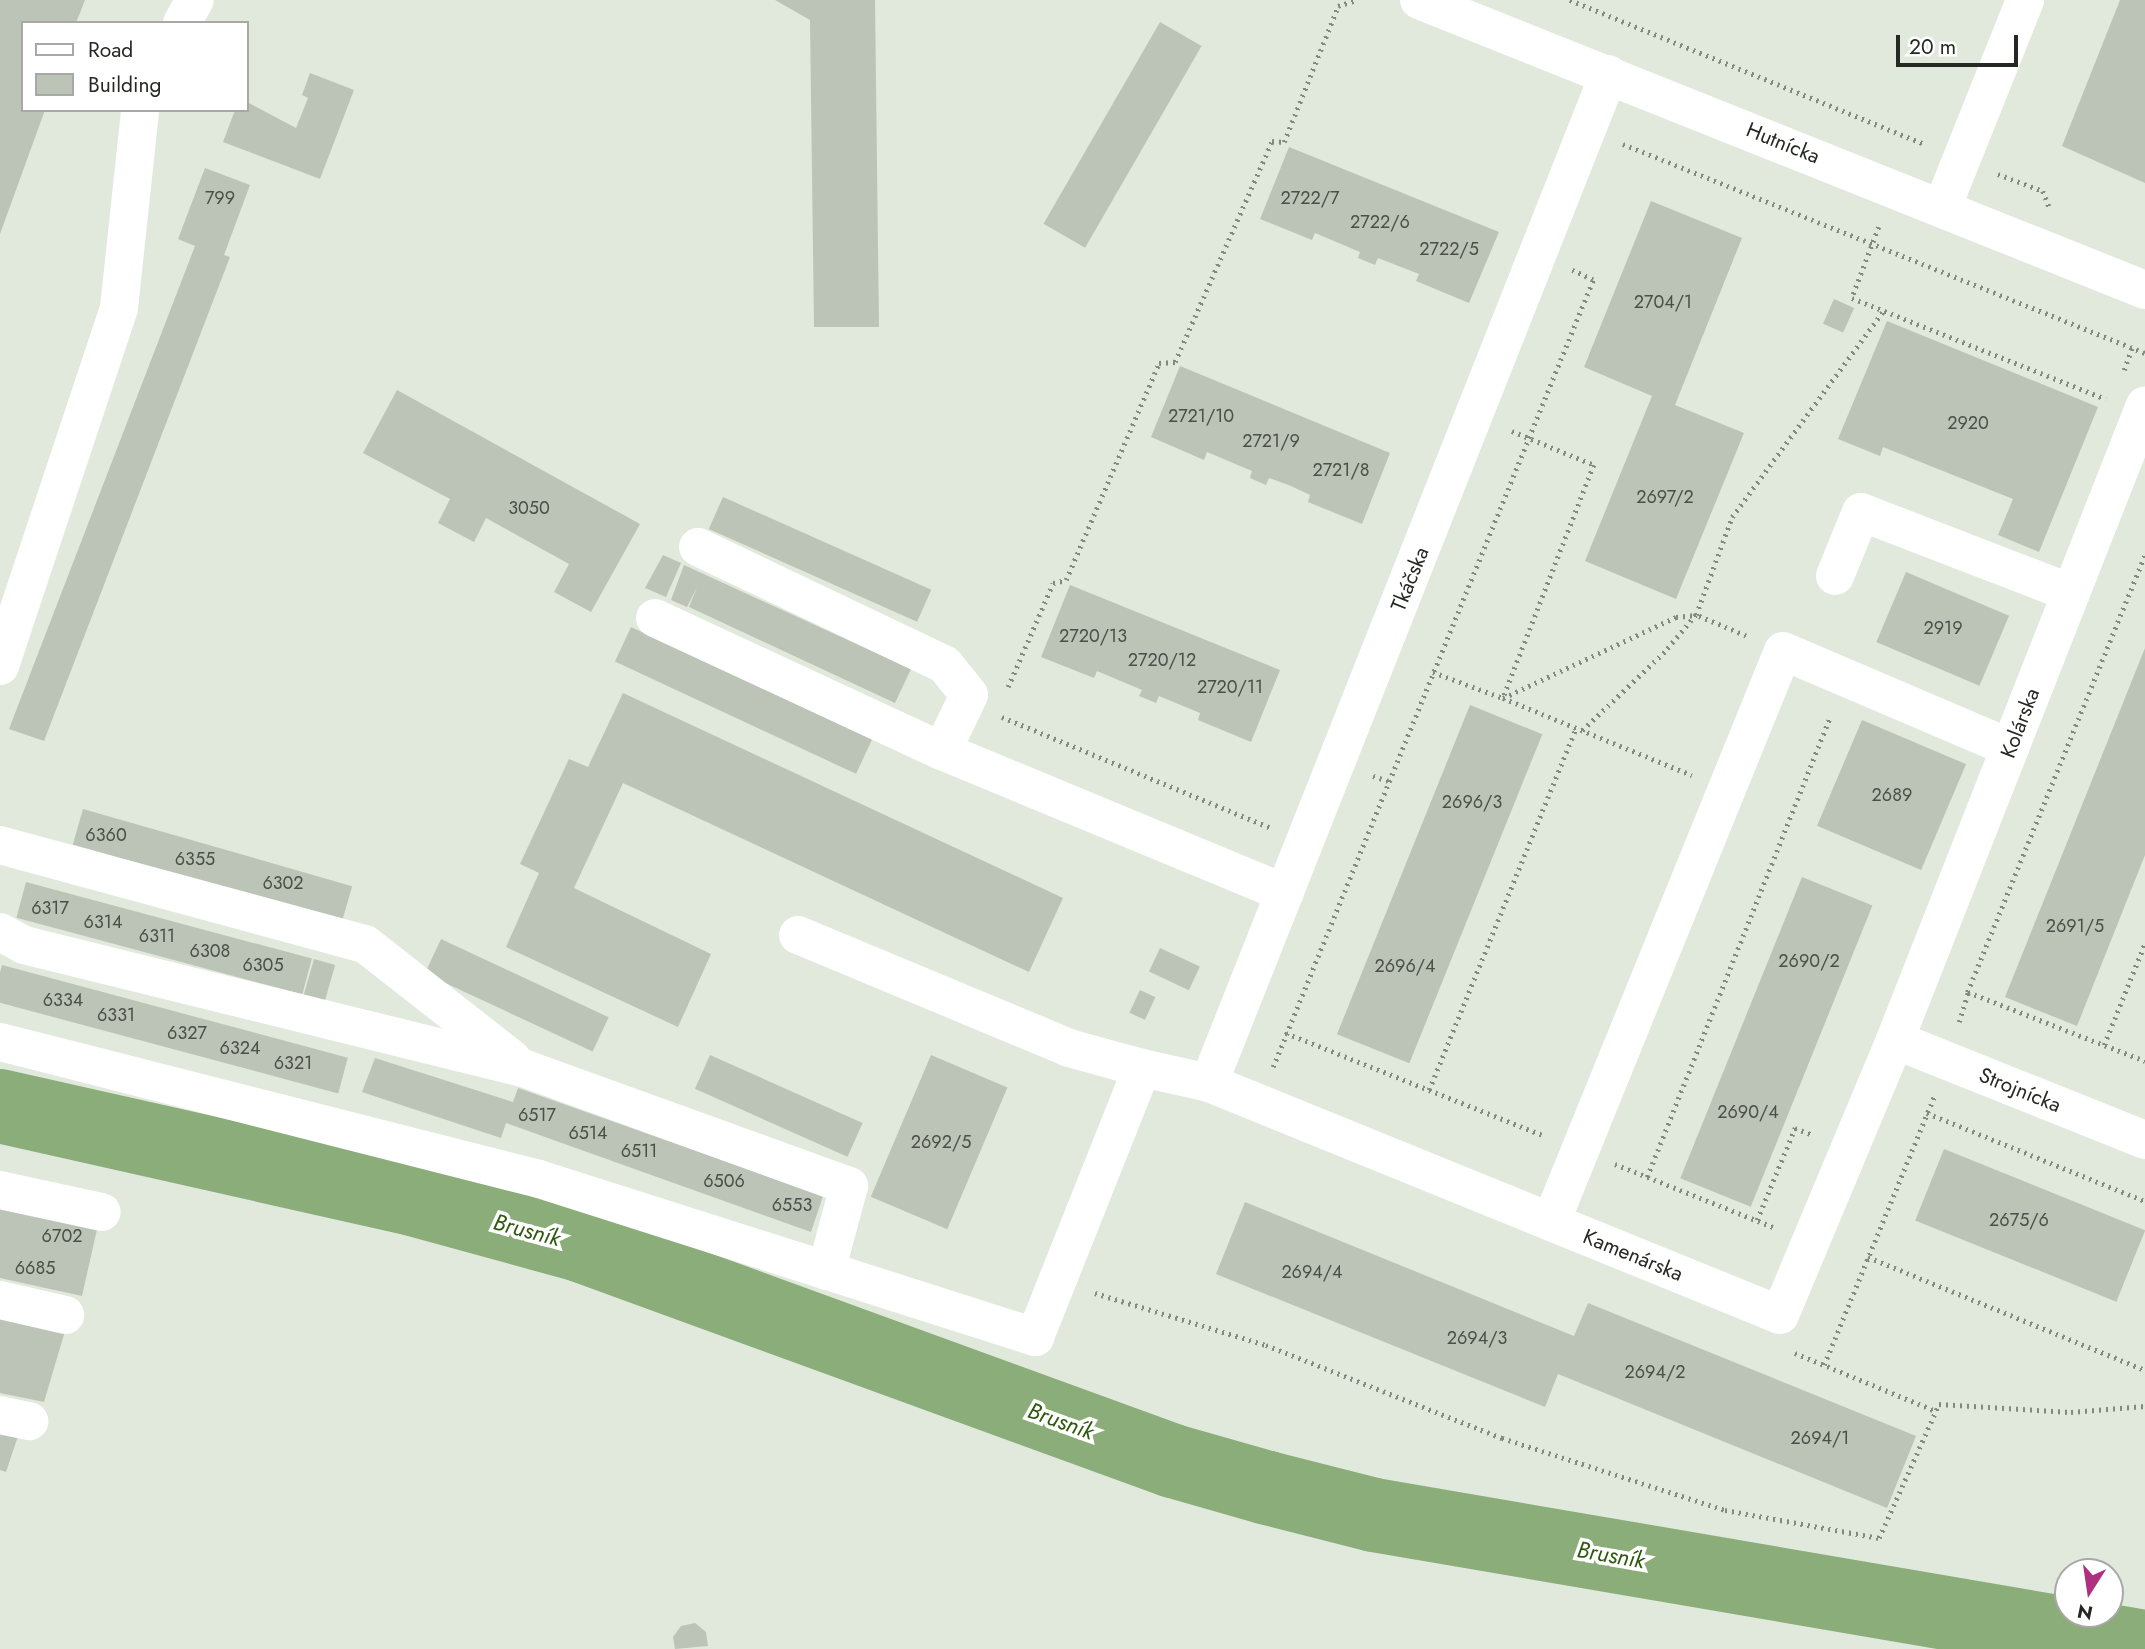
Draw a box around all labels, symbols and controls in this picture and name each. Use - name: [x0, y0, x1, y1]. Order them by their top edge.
- legend: [21, 21, 248, 112]
- scale bar: [1900, 21, 2022, 65]
- text: 20 m: [1909, 32, 1956, 62]
- text: Road: [88, 35, 133, 65]
- text: Building: [88, 70, 161, 100]
- street label: Hutnícka: [1743, 117, 1823, 169]
- house number: 799: [205, 187, 235, 209]
- house number: 2722/7: [1281, 187, 1339, 209]
- house number: 2722/6: [1350, 211, 1410, 233]
- house number: 2722/5: [1419, 238, 1479, 260]
- house number: 2704/1: [1634, 291, 1692, 313]
- house number: 2721/10: [1168, 405, 1234, 427]
- house number: 2920: [1947, 412, 1989, 434]
- house number: 2721/9: [1242, 430, 1300, 452]
- house number: 2721/8: [1312, 459, 1370, 481]
- house number: 2697/2: [1636, 486, 1694, 508]
- house number: 3050: [508, 497, 550, 519]
- street label: Tkáčska: [1386, 543, 1434, 615]
- house number: 2919: [1923, 617, 1963, 639]
- house number: 2720/13: [1059, 625, 1127, 647]
- house number: 2720/12: [1128, 649, 1196, 671]
- house number: 2720/11: [1197, 676, 1263, 698]
- street label: Kolárska: [1995, 685, 2045, 761]
- house number: 2689: [1872, 784, 1912, 806]
- house number: 2696/3: [1442, 791, 1502, 813]
- house number: 6360: [85, 824, 127, 846]
- house number: 6355: [175, 848, 215, 870]
- house number: 6302: [262, 872, 304, 894]
- house number: 6317: [31, 897, 69, 919]
- house number: 6314: [84, 911, 122, 933]
- house number: 2691/5: [2046, 915, 2104, 937]
- house number: 6311: [139, 925, 175, 947]
- house number: 6308: [190, 940, 230, 962]
- house number: 2690/2: [1778, 950, 1840, 972]
- house number: 6305: [242, 954, 284, 976]
- house number: 2696/4: [1374, 955, 1436, 977]
- house number: 6334: [43, 989, 83, 1011]
- house number: 6331: [97, 1004, 135, 1026]
- house number: 6327: [167, 1022, 207, 1044]
- house number: 6324: [220, 1037, 260, 1059]
- house number: 6321: [274, 1052, 312, 1074]
- street label: Strojnícka: [1975, 1062, 2065, 1118]
- house number: 2690/4: [1717, 1101, 1779, 1123]
- house number: 6517: [518, 1104, 556, 1126]
- house number: 6514: [568, 1122, 608, 1144]
- house number: 2692/5: [911, 1131, 971, 1153]
- house number: 6511: [621, 1140, 657, 1162]
- house number: 6506: [703, 1170, 745, 1192]
- house number: 6553: [772, 1194, 812, 1216]
- water label: Brusník: [491, 1208, 563, 1252]
- house number: 2675/6: [1989, 1209, 2049, 1231]
- street label: Kamenárska: [1579, 1224, 1687, 1286]
- house number: 6702: [42, 1225, 82, 1247]
- house number: 6685: [15, 1257, 55, 1279]
- house number: 2694/4: [1281, 1261, 1343, 1283]
- house number: 2694/3: [1447, 1327, 1507, 1349]
- house number: 2694/2: [1625, 1361, 1685, 1383]
- water label: Brusník: [1024, 1396, 1098, 1446]
- house number: 2694/1: [1791, 1427, 1849, 1449]
- water label: Brusník: [1575, 1535, 1647, 1575]
- north arrow: [2054, 1558, 2124, 1628]
- text: N: [2075, 1597, 2095, 1627]

